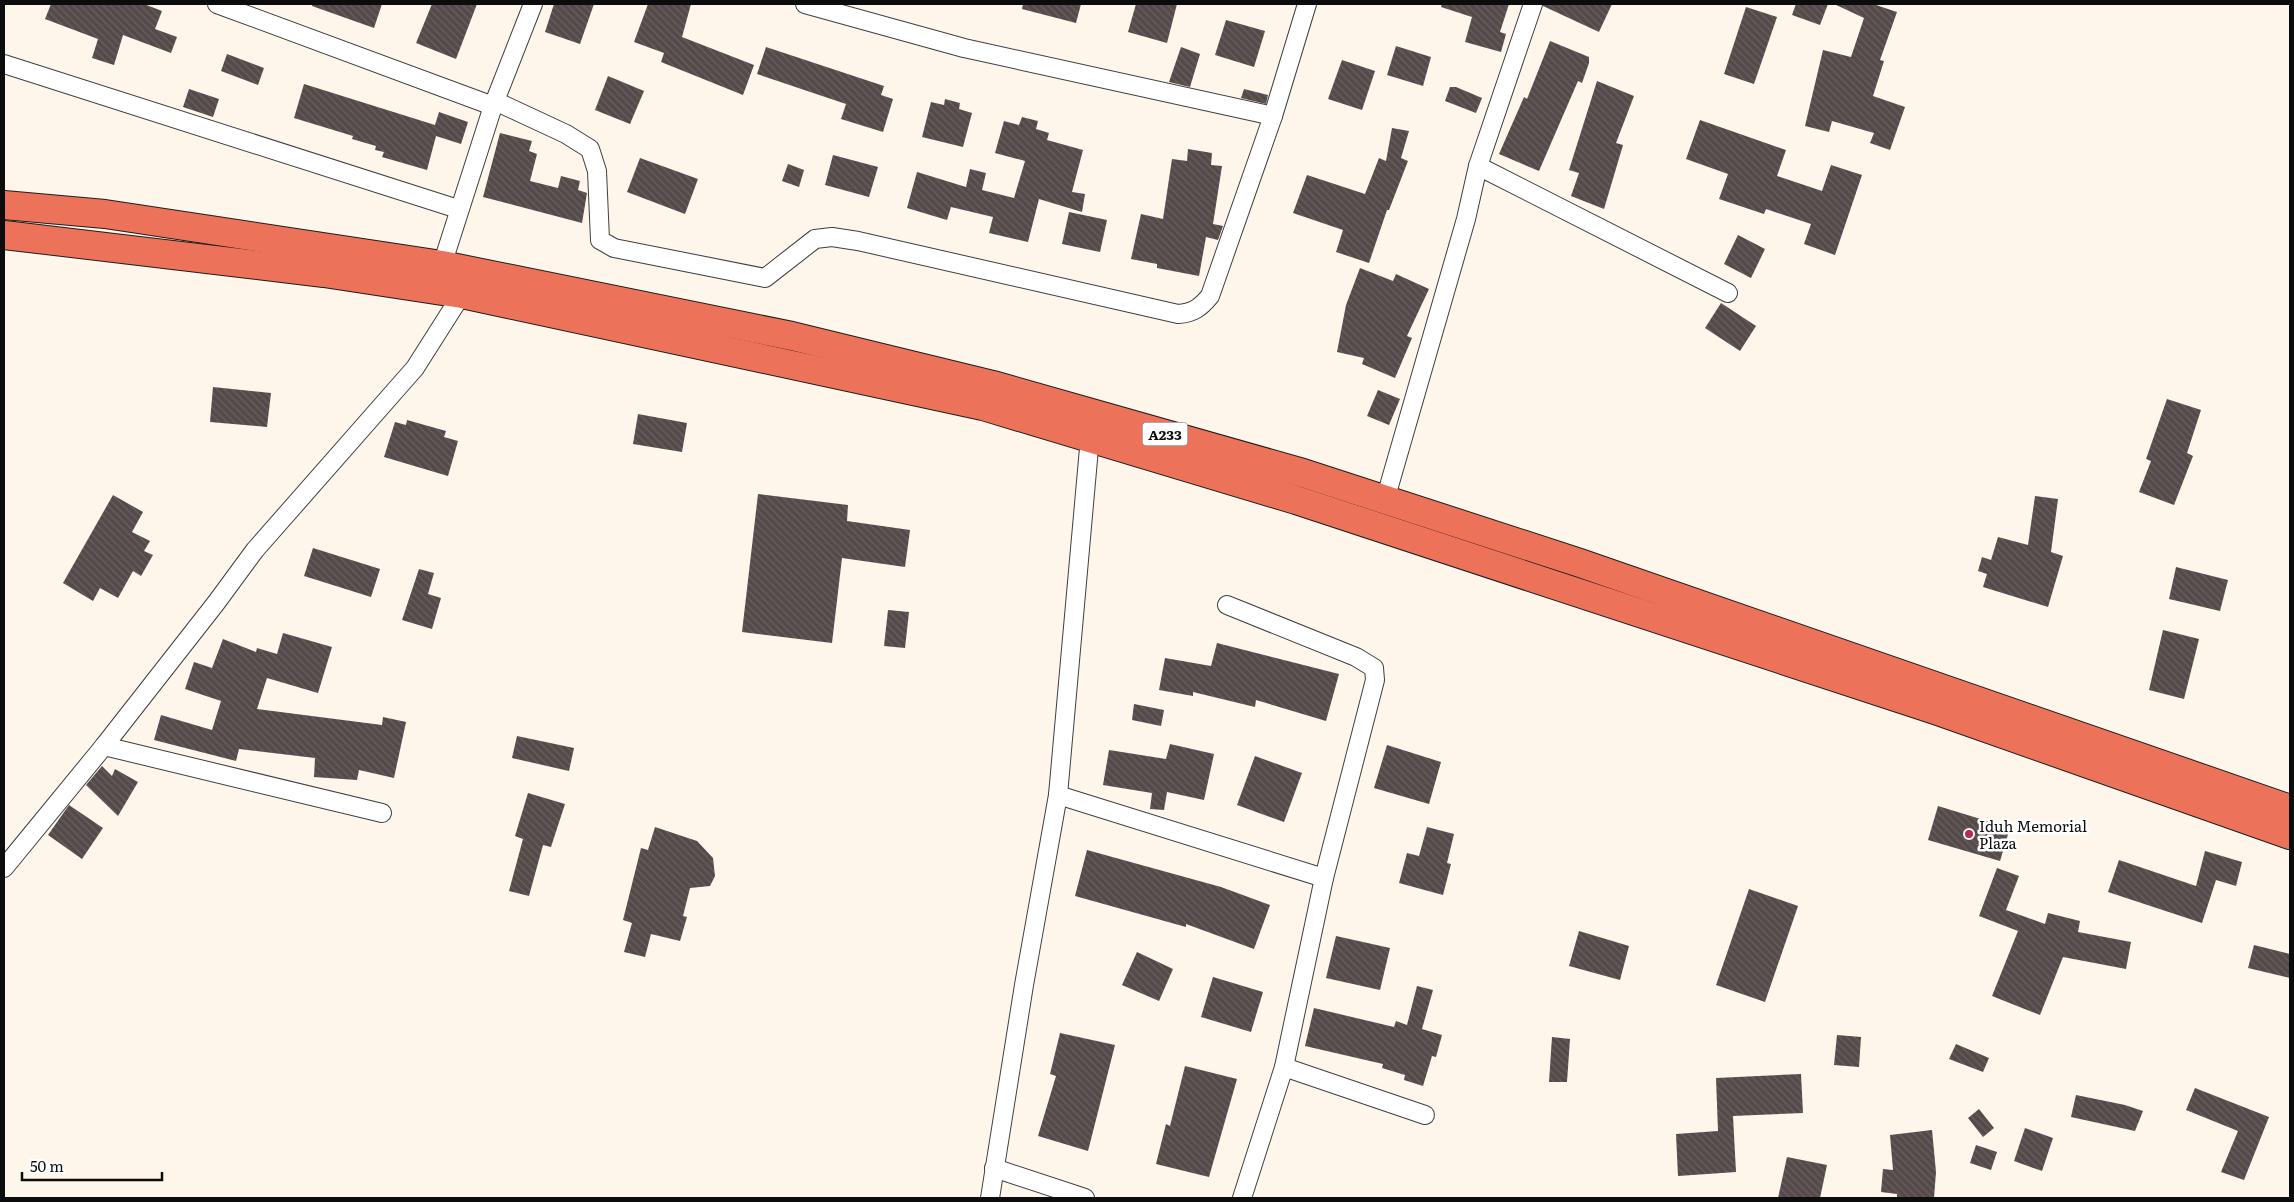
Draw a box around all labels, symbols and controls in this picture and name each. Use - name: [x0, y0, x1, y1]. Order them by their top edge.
- road number: A233: [1142, 422, 1188, 446]
- place label: Iduh Memorial Plaza: [1979, 814, 2087, 854]
- marker: Iduh Memorial Plaza: [1963, 828, 1975, 840]
- scale bar: [22, 1150, 162, 1182]
- text: 50 m: [30, 1154, 64, 1177]

